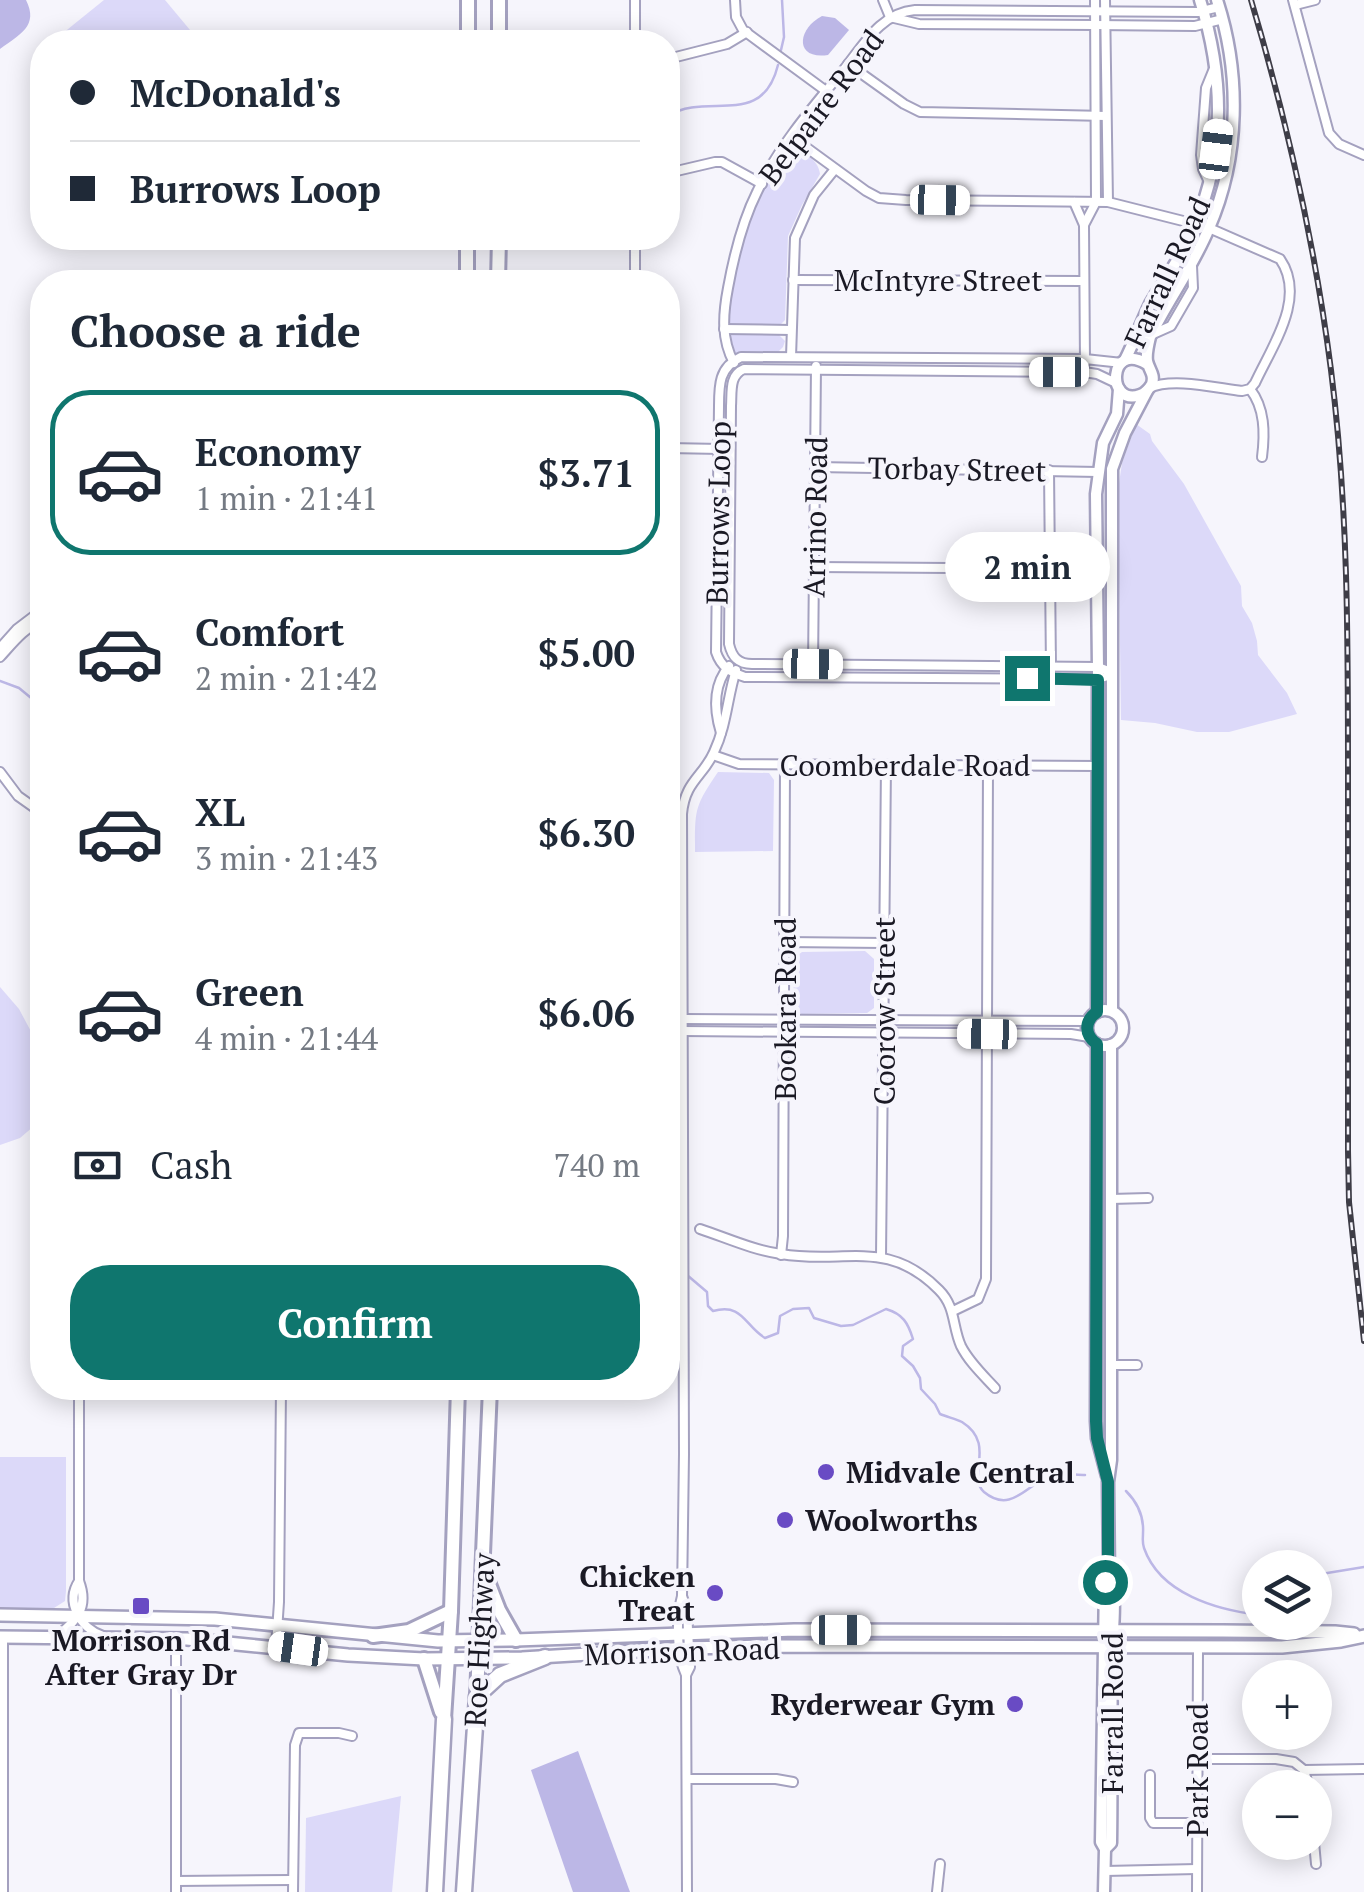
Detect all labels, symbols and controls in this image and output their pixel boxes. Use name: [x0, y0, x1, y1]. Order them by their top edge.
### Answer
street label: Belpaire Road: [749, 21, 893, 193]
text: McDonald's: [130, 68, 341, 118]
car: [1197, 117, 1235, 181]
text: Burrows Loop: [130, 164, 381, 214]
car: [910, 184, 970, 216]
street label: Farrall Road: [1115, 190, 1219, 354]
street label: McIntyre Street: [834, 260, 1042, 300]
text: Choose a ride: [70, 300, 361, 360]
car: [1029, 357, 1089, 387]
street label: Burrows Loop: [696, 421, 740, 605]
text: Economy: [195, 427, 361, 477]
icon: car: [75, 428, 165, 518]
street label: Arrino Road: [794, 436, 836, 598]
street label: Torbay Street: [867, 447, 1047, 491]
text: $3.71: [538, 448, 635, 498]
text: 1 min · 21:41: [195, 477, 378, 519]
callout: 2 min: [944, 533, 1110, 603]
text: 2 min: [984, 546, 1071, 588]
text: Comfort: [195, 607, 344, 657]
icon: car: [75, 608, 165, 698]
text: $5.00: [538, 628, 635, 678]
car: [783, 648, 843, 680]
route end: [1005, 656, 1050, 701]
text: 2 min · 21:42: [195, 657, 378, 699]
street label: Coomberdale Road: [780, 745, 1030, 785]
text: XL: [195, 787, 245, 837]
icon: car: [75, 788, 165, 878]
text: $6.30: [538, 808, 635, 858]
text: 3 min · 21:43: [195, 837, 378, 879]
street label: Bookara Road: [765, 917, 805, 1101]
street label: Coorow Street: [864, 917, 904, 1105]
text: Green: [195, 967, 304, 1017]
icon: car: [75, 968, 165, 1058]
text: $6.06: [538, 988, 635, 1038]
text: 4 min · 21:44: [195, 1017, 378, 1059]
car: [957, 1018, 1017, 1050]
icon: cash: [70, 1138, 125, 1193]
text: Cash: [150, 1140, 232, 1190]
text: 740 m: [553, 1144, 640, 1186]
button: Confirm: [70, 1265, 640, 1380]
place label: Midvale Central: [846, 1452, 1075, 1492]
marker: Midvale Central: [815, 1461, 837, 1483]
place label: Woolworths: [805, 1500, 978, 1540]
marker: Woolworths: [774, 1509, 796, 1531]
map controls: [1242, 1550, 1332, 1860]
button: layers: [1242, 1550, 1332, 1640]
street label: Roe Highway: [454, 1551, 504, 1728]
place label: Chicken Treat: [579, 1556, 695, 1630]
route start: [1083, 1560, 1128, 1605]
marker: Chicken Treat: [704, 1582, 726, 1604]
marker: Morrison Rd After Gray Dr: [130, 1595, 152, 1617]
car: [811, 1615, 871, 1645]
place label: Morrison Rd After Gray Dr: [45, 1620, 237, 1694]
street label: Morrison Road: [583, 1628, 781, 1674]
car: [266, 1630, 330, 1668]
street label: Farrall Road: [1092, 1632, 1132, 1794]
button: +: [1242, 1660, 1332, 1750]
place label: Ryderwear Gym: [771, 1684, 995, 1724]
marker: Ryderwear Gym: [1004, 1693, 1026, 1715]
street label: Park Road: [1177, 1703, 1217, 1837]
button: −: [1242, 1770, 1332, 1860]

